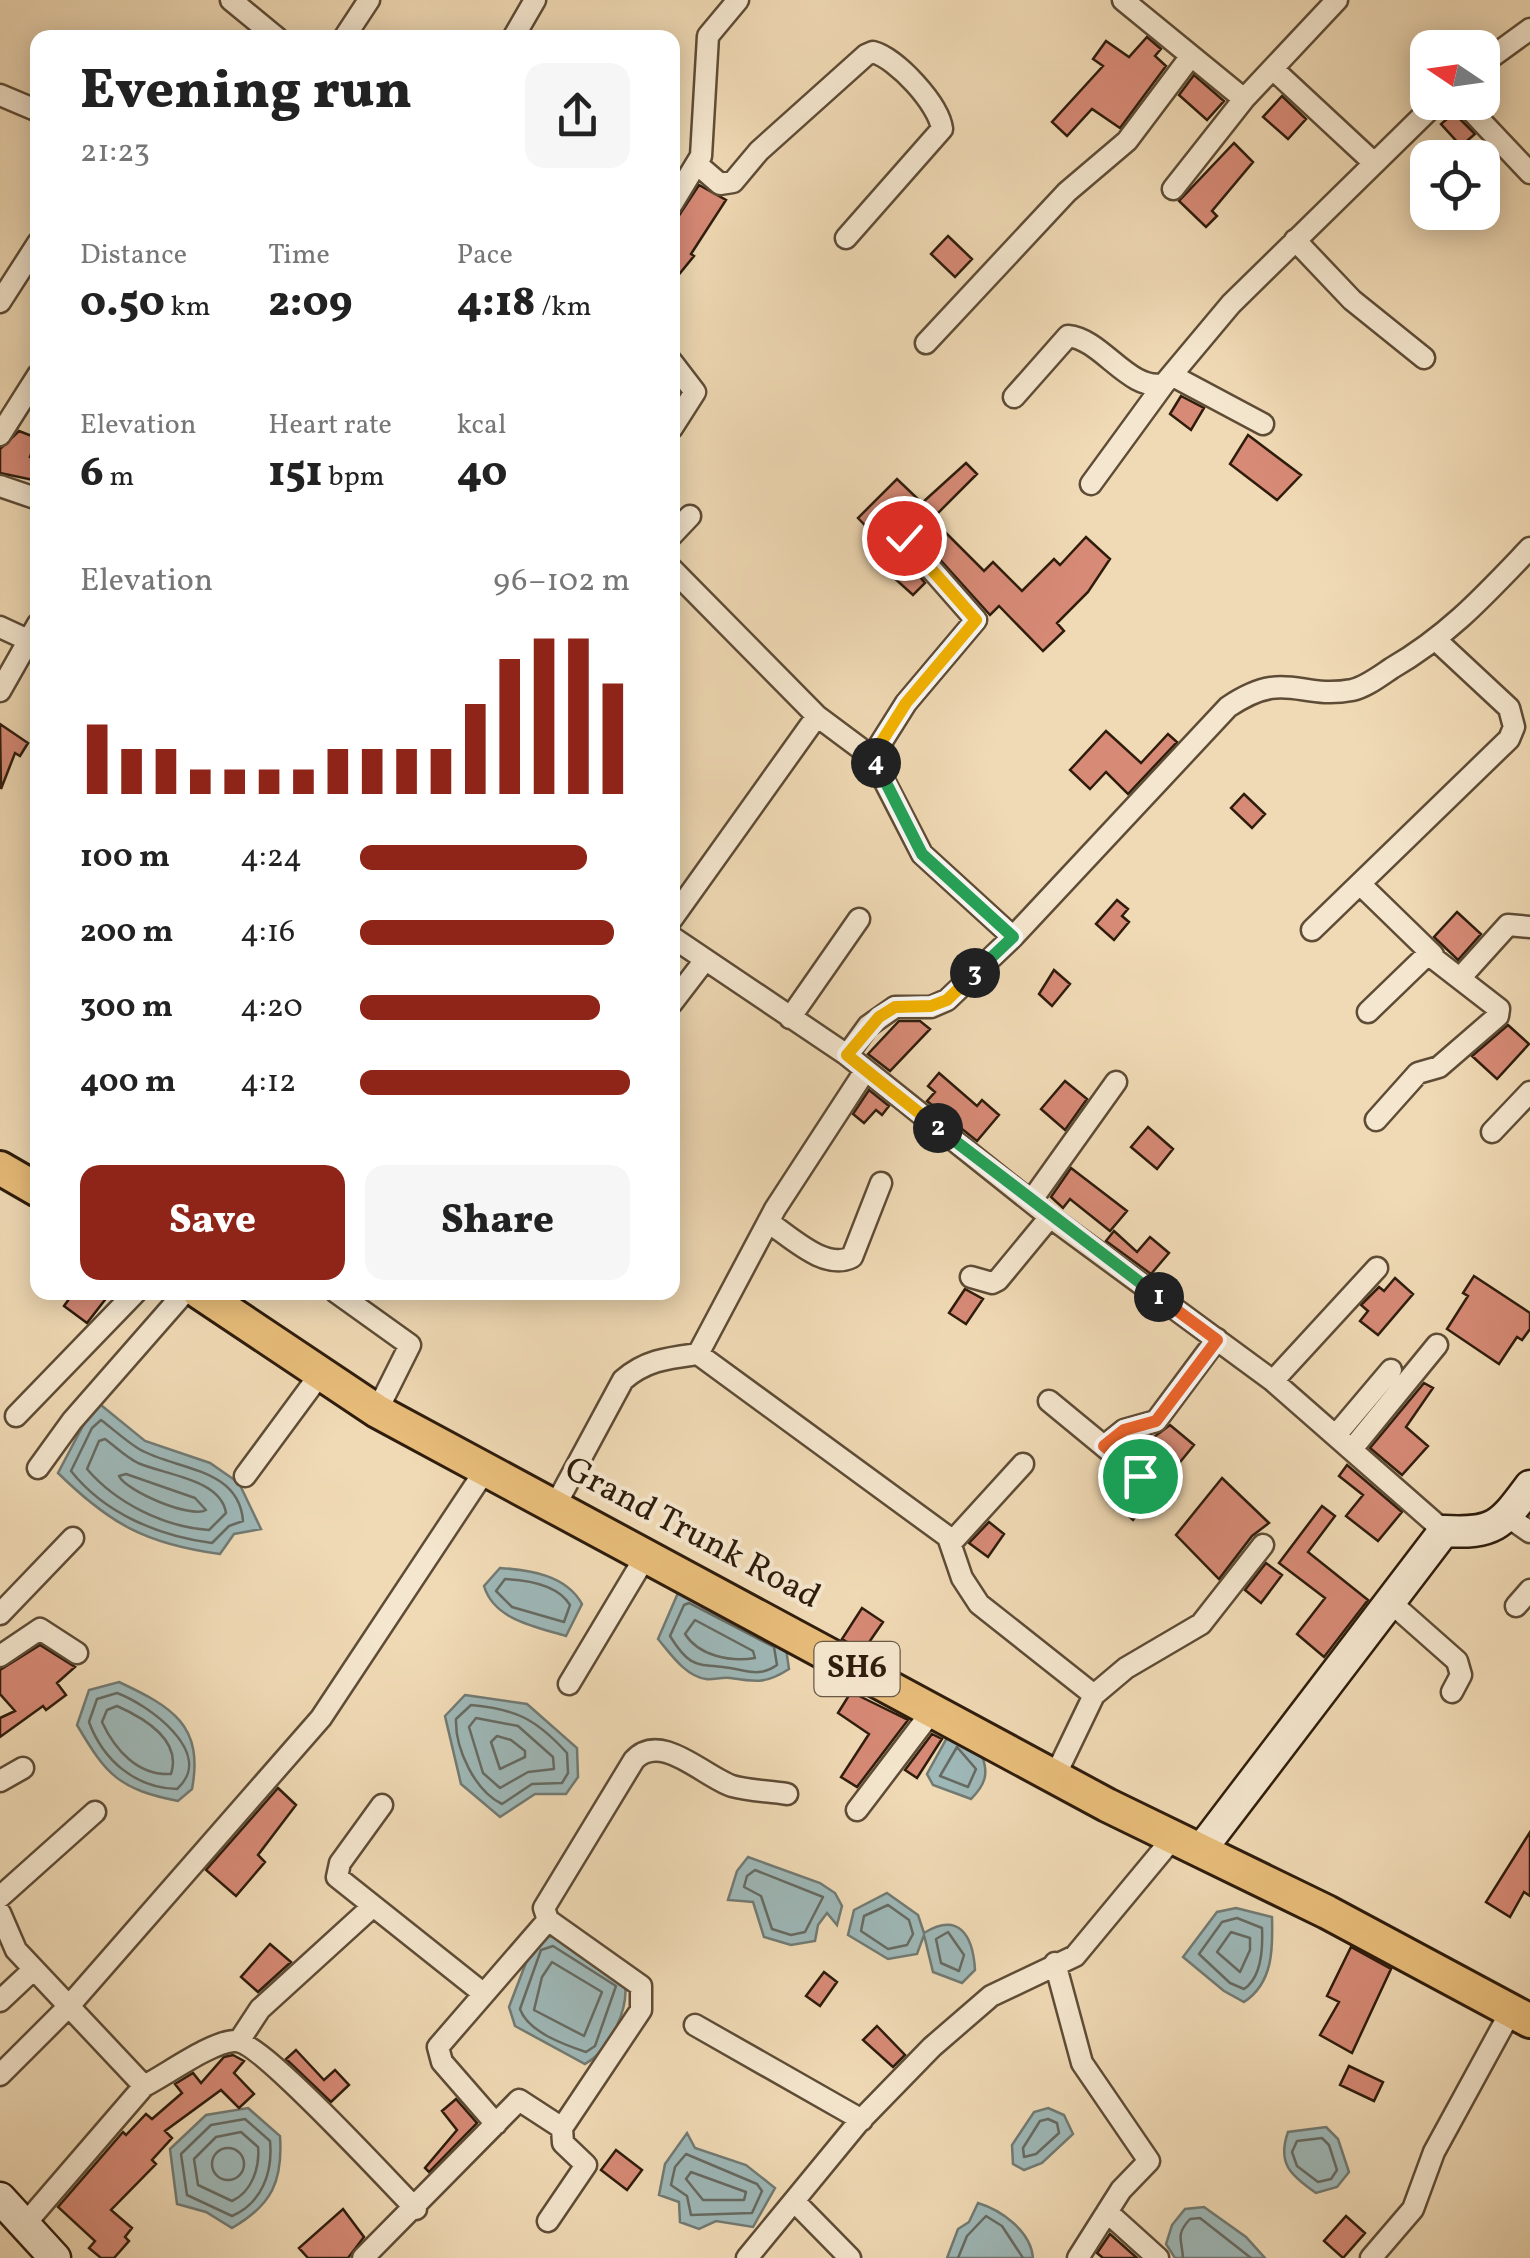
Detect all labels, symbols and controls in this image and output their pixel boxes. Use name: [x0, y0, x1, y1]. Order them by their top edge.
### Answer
north arrow: [1410, 30, 1500, 120]
map controls: [1410, 30, 1500, 230]
text: Evening run: [80, 55, 412, 131]
button: share: [525, 63, 630, 168]
text: 21:23: [80, 131, 150, 175]
button: locate: [1410, 140, 1500, 230]
text: Distance: [80, 236, 187, 275]
text: Time: [268, 236, 330, 275]
text: Pace: [457, 236, 513, 275]
text: 0.50: [80, 275, 165, 334]
text: 2:09: [268, 275, 353, 334]
text: 4:18: [457, 275, 536, 334]
text: km: [165, 288, 210, 327]
text: /km: [536, 288, 591, 327]
text: Elevation: [80, 406, 196, 445]
text: Heart rate: [268, 406, 392, 445]
text: kcal: [457, 406, 506, 445]
text: 6: [80, 445, 104, 504]
text: 151: [268, 445, 323, 504]
text: 40: [457, 445, 507, 504]
text: m: [104, 458, 134, 497]
text: bpm: [323, 458, 384, 497]
pin: [862, 496, 947, 581]
icon: check: [877, 511, 932, 566]
text: Elevation: [80, 560, 213, 604]
text: 96–102 m: [493, 560, 630, 604]
pin: 4: [851, 738, 901, 788]
text: 4: [868, 743, 884, 782]
text: 100 m: [80, 836, 170, 880]
text: 4:24: [240, 836, 302, 880]
text: 200 m: [80, 911, 174, 955]
text: 4:16: [240, 911, 295, 955]
pin: 3: [950, 948, 1000, 998]
text: 3: [968, 953, 982, 992]
text: 300 m: [80, 986, 173, 1030]
text: 4:20: [240, 986, 303, 1030]
text: 400 m: [80, 1061, 176, 1105]
text: 4:12: [240, 1061, 296, 1105]
pin: 2: [913, 1103, 963, 1153]
text: 2: [931, 1108, 945, 1147]
button: Save: [80, 1165, 345, 1280]
button: Share: [365, 1165, 630, 1280]
pin: 1: [1134, 1272, 1184, 1322]
text: 1: [1153, 1277, 1165, 1316]
pin: [1098, 1434, 1183, 1519]
street label: Grand Trunk Road: [555, 1446, 829, 1622]
icon: arrive: [1113, 1449, 1168, 1504]
road number: SH6: [814, 1642, 900, 1696]

